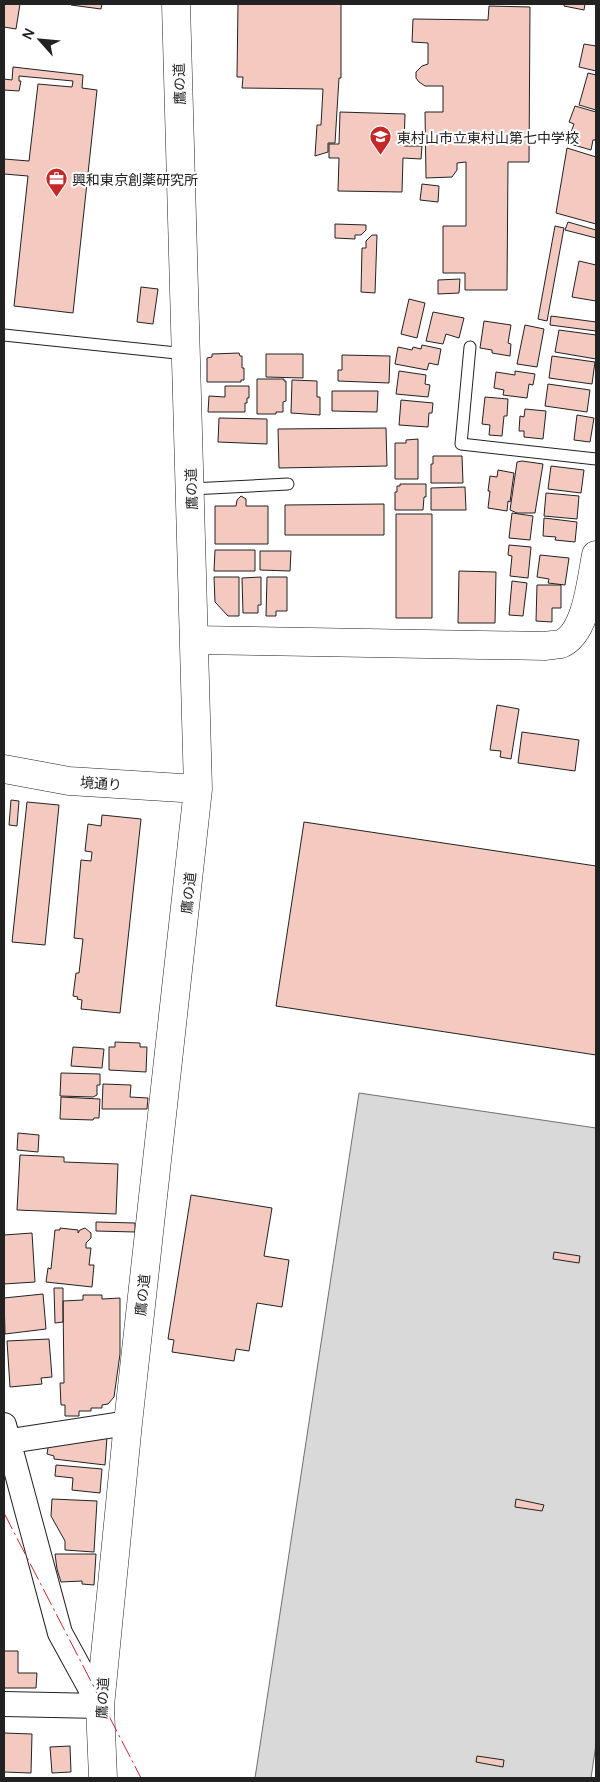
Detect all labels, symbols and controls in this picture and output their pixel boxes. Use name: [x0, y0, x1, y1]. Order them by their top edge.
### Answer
north arrow: [15, 15, 65, 65]
text: N: [17, 25, 39, 43]
street label: 鷹の道: [169, 63, 189, 105]
school or university icon: 東村山市立東村山第七中学校: [369, 125, 393, 156]
place label: 東村山市立東村山第七中学校: [397, 128, 579, 147]
office icon: 興和東京創薬研究所: [44, 167, 68, 198]
place label: 興和東京創薬研究所: [72, 170, 198, 189]
street label: 鷹の道: [181, 468, 201, 510]
street label: 境通り: [79, 772, 123, 794]
street label: 鷹の道: [176, 871, 200, 915]
street label: 鷹の道: [130, 1273, 154, 1317]
street label: 鷹の道: [91, 1677, 113, 1719]

